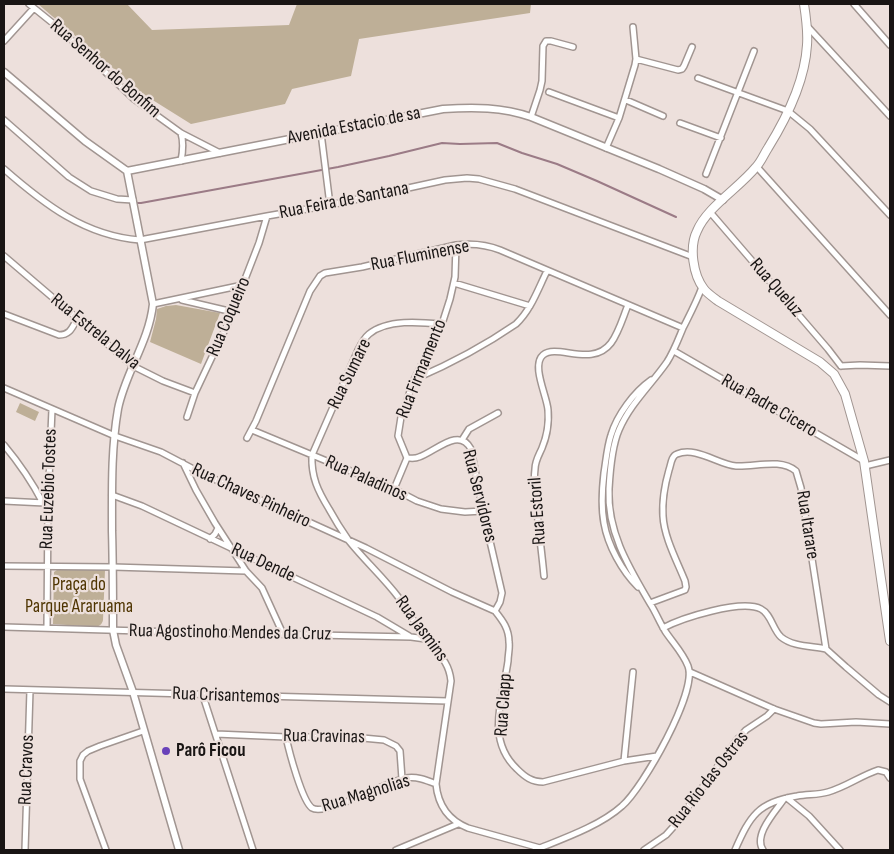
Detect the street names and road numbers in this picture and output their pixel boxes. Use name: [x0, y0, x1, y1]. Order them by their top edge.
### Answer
street label: Rua Senhor do Bonfim: [45, 15, 165, 123]
street label: Avenida Estacio de sa: [286, 102, 422, 150]
street label: Rua Feira de Santana: [277, 177, 411, 225]
street label: Rua Fluminense: [369, 235, 471, 277]
street label: Rua Queluz: [744, 254, 808, 322]
street label: Rua Coqueiro: [202, 274, 256, 360]
street label: Rua Estrela Dalva: [46, 289, 144, 375]
street label: Rua Firmamento: [392, 316, 452, 422]
street label: Rua Sumare: [323, 335, 377, 413]
street label: Rua Padre Cicero: [717, 369, 821, 443]
street label: Rua Euzebio Tostes: [36, 428, 62, 550]
street label: Rua Servidores: [456, 447, 502, 545]
street label: Rua Paladinos: [321, 451, 411, 507]
street label: Rua Chaves Pinheiro: [188, 459, 314, 533]
street label: Rua Estoril: [524, 476, 552, 546]
street label: Rua Itarare: [790, 489, 824, 561]
street label: Rua Dende: [227, 538, 299, 588]
street label: Rua Jasmins: [390, 592, 452, 666]
street label: Rua Agostinoho Mendes da Cruz: [129, 620, 331, 646]
street label: Rua Clapp: [490, 673, 518, 737]
street label: Rua Crisantemos: [172, 683, 280, 709]
street label: Rua Cravinas: [283, 725, 365, 749]
street label: Rua Rio das Ostras: [664, 727, 754, 833]
street label: Rua Cravos: [14, 734, 40, 806]
street label: Rua Magnolias: [319, 770, 413, 818]

